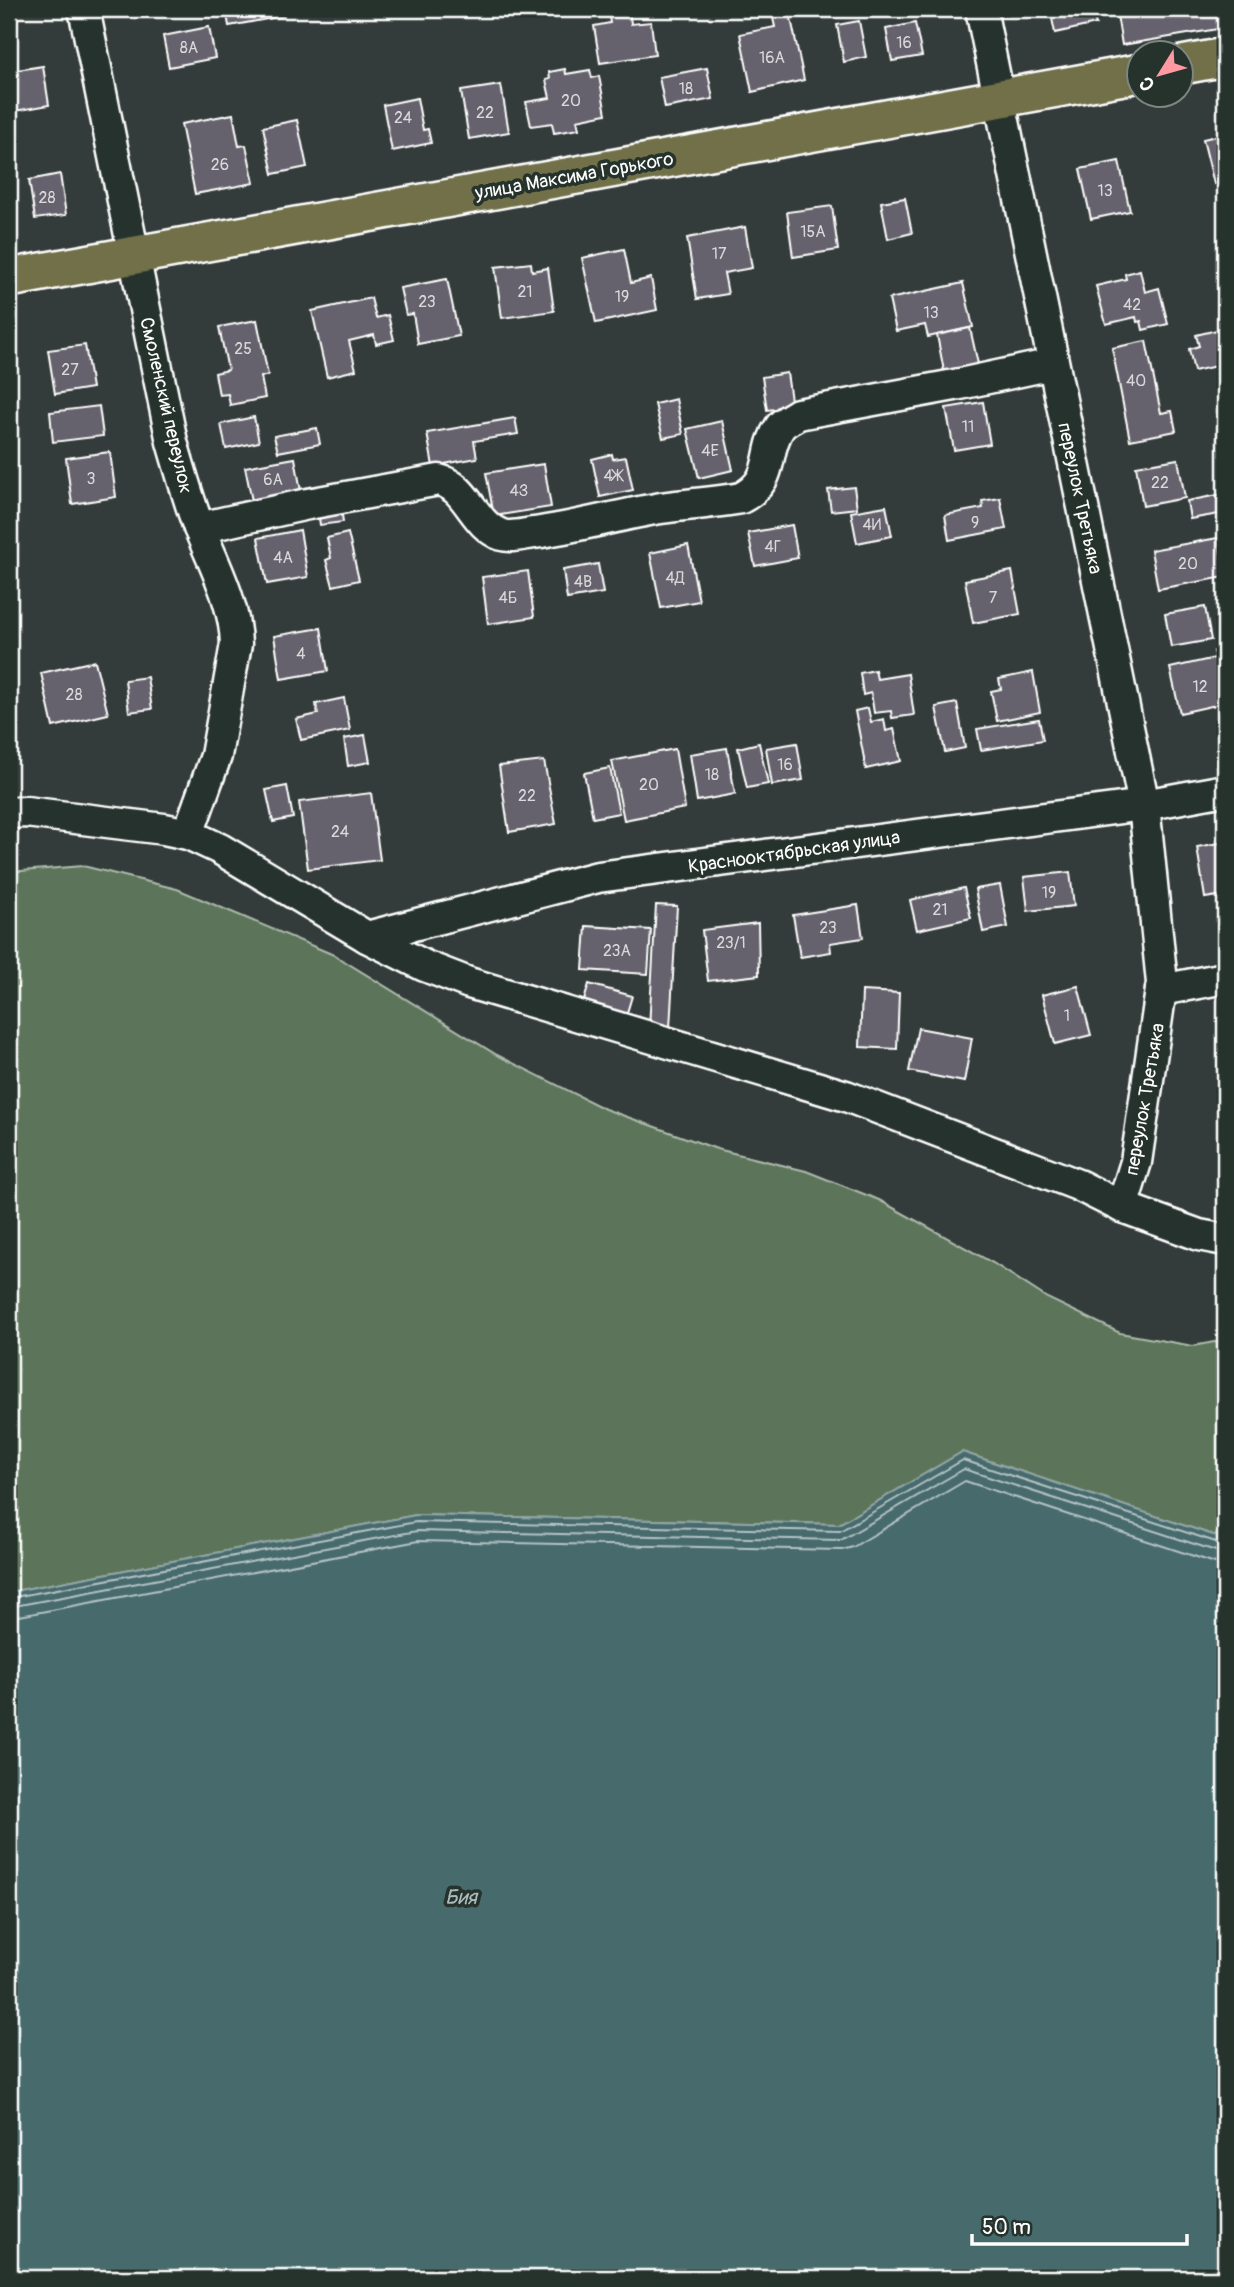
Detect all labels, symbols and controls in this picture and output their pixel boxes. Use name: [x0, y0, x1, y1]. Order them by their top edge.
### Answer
house number: 16: [896, 33, 912, 53]
house number: 8А: [180, 38, 198, 58]
north arrow: [1126, 38, 1196, 108]
house number: 16А: [759, 48, 785, 68]
text: С: [1134, 72, 1160, 96]
house number: 18: [679, 79, 693, 99]
house number: 20: [561, 91, 581, 111]
house number: 22: [476, 103, 494, 123]
house number: 24: [394, 108, 412, 128]
street label: улица Максима Горького: [472, 147, 675, 205]
house number: 26: [211, 155, 229, 175]
house number: 13: [1097, 181, 1113, 201]
house number: 28: [38, 188, 56, 208]
house number: 15А: [800, 222, 826, 242]
house number: 17: [712, 244, 727, 264]
house number: 21: [517, 282, 533, 302]
house number: 19: [615, 287, 629, 307]
house number: 23: [418, 292, 436, 312]
house number: 42: [1123, 295, 1141, 315]
house number: 13: [923, 303, 939, 323]
street label: Смоленский переулок: [134, 315, 198, 496]
house number: 25: [234, 339, 252, 359]
house number: 27: [61, 360, 79, 380]
house number: 40: [1126, 371, 1146, 391]
house number: 11: [962, 417, 974, 437]
street label: переулок Третьяка: [1052, 420, 1108, 576]
house number: 4Е: [701, 441, 719, 461]
house number: 4Ж: [604, 466, 625, 486]
house number: 3: [87, 469, 96, 489]
house number: 6А: [263, 470, 283, 490]
house number: 22: [1151, 473, 1169, 493]
house number: 4З: [510, 481, 528, 501]
house number: 9: [971, 513, 979, 533]
house number: 4И: [863, 515, 882, 535]
house number: 4Г: [765, 537, 781, 557]
house number: 4А: [273, 548, 293, 568]
house number: 20: [1178, 554, 1198, 574]
house number: 4Д: [666, 568, 685, 588]
house number: 4В: [574, 572, 592, 592]
house number: 4Б: [499, 588, 517, 608]
house number: 7: [989, 588, 998, 608]
house number: 4: [296, 644, 306, 664]
house number: 12: [1192, 677, 1208, 697]
house number: 28: [65, 685, 83, 705]
house number: 16: [777, 755, 793, 775]
house number: 18: [705, 765, 719, 785]
house number: 20: [639, 775, 659, 795]
house number: 22: [518, 786, 536, 806]
house number: 24: [331, 822, 349, 842]
street label: Краснооктябрьская улица: [687, 825, 902, 879]
house number: 19: [1042, 883, 1056, 903]
house number: 21: [932, 900, 948, 920]
house number: 23: [819, 918, 837, 938]
house number: 23/1: [716, 933, 746, 953]
house number: 23А: [603, 941, 631, 961]
house number: 1: [1064, 1006, 1070, 1026]
street label: переулок Третьяка: [1120, 1021, 1170, 1177]
water label: Бия: [445, 1884, 479, 1911]
scale bar: [972, 2203, 1187, 2247]
text: 50 m: [982, 2214, 1031, 2241]

